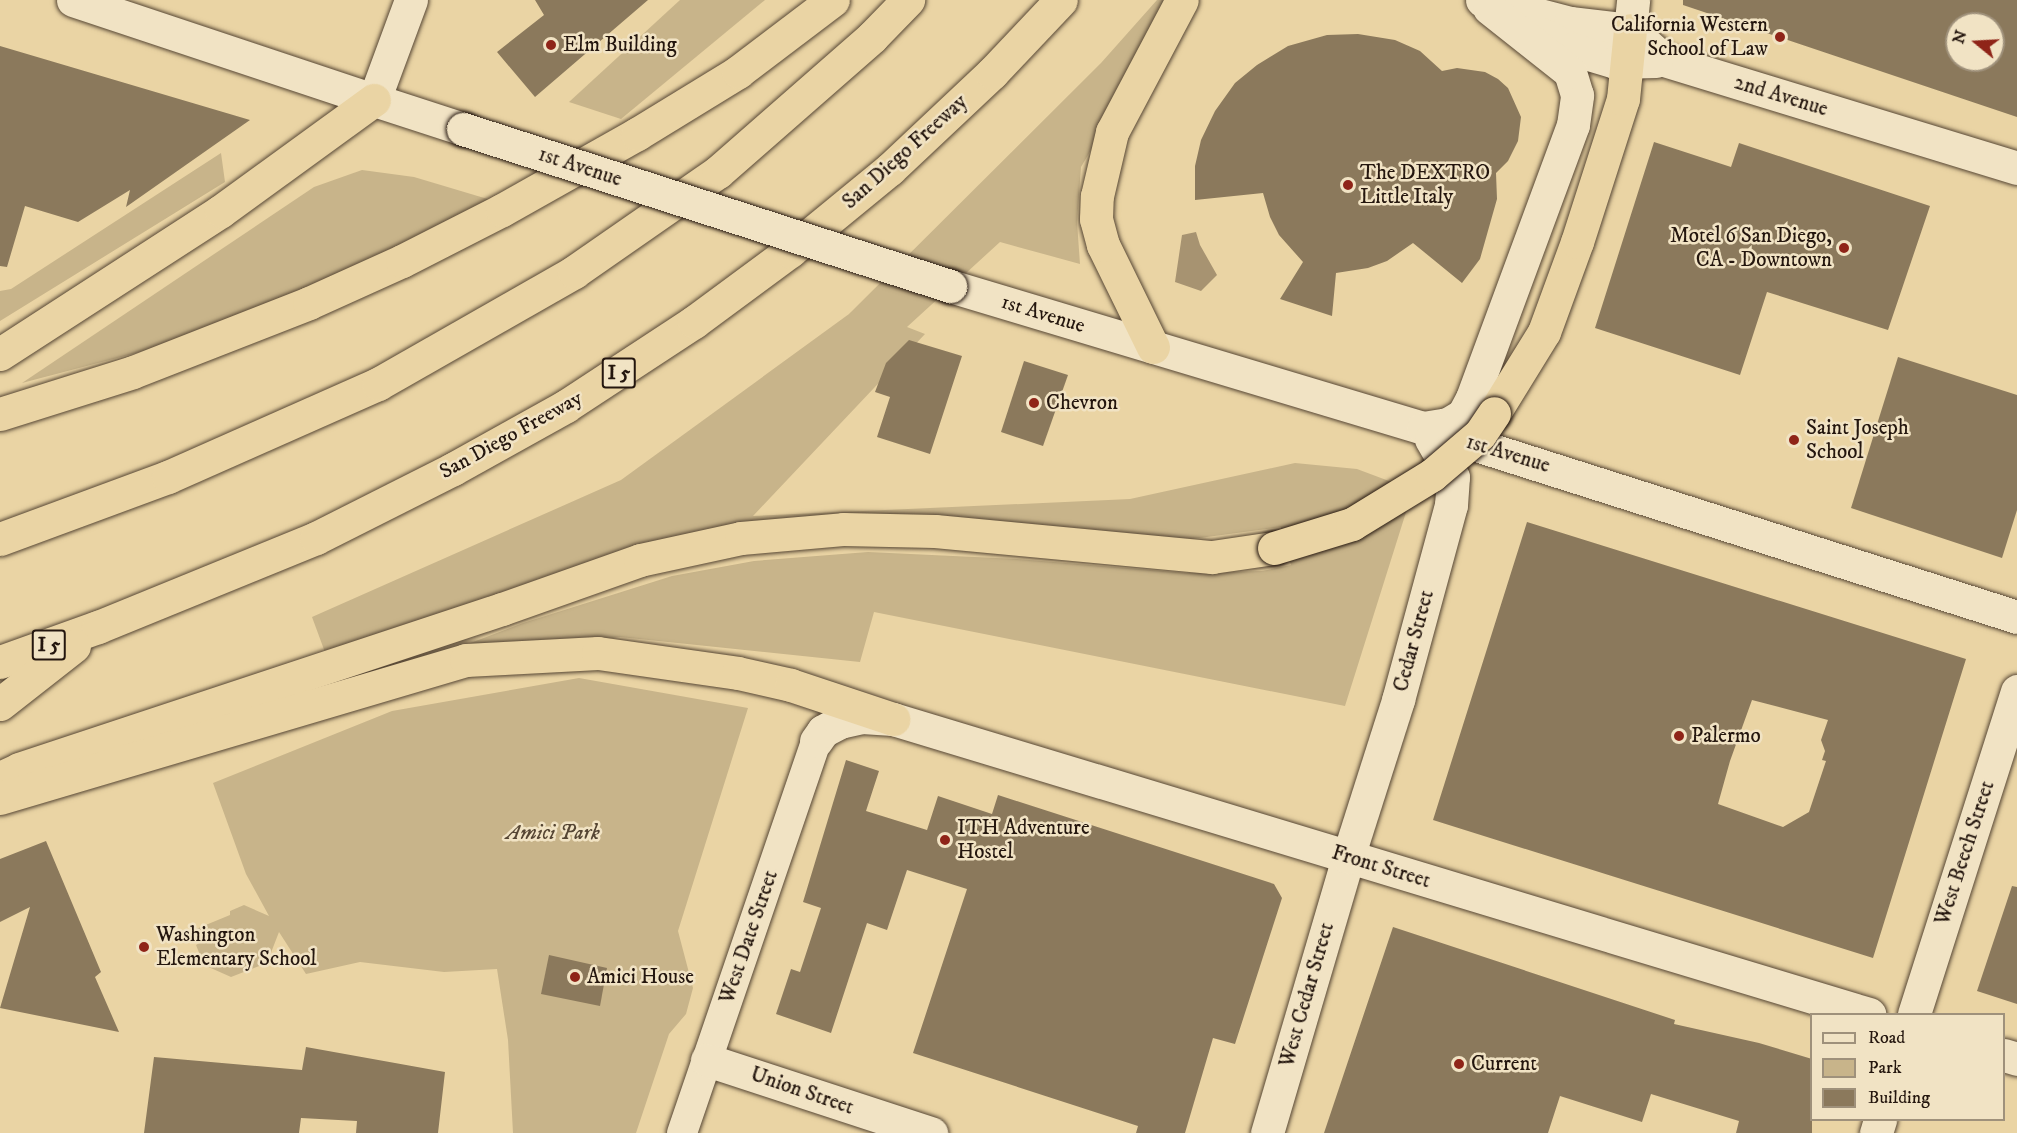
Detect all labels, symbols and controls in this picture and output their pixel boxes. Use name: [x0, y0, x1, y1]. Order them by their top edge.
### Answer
place label: California Western School of Law: [1611, 12, 1768, 62]
north arrow: [1945, 12, 2005, 72]
text: N: [1948, 28, 1971, 46]
marker: California Western School of Law: [1773, 30, 1787, 44]
place label: Elm Building: [563, 32, 677, 58]
marker: Elm Building: [544, 38, 558, 52]
street label: 2nd Avenue: [1731, 70, 1831, 122]
street label: San Diego Freeway: [837, 89, 973, 215]
street label: 1st Avenue: [535, 142, 625, 192]
place label: The DEXTRO Little Italy: [1360, 160, 1490, 210]
marker: The DEXTRO Little Italy: [1341, 178, 1355, 192]
place label: Motel 6 San Diego, CA - Downtown: [1670, 223, 1832, 273]
marker: Motel 6 San Diego, CA - Downtown: [1837, 241, 1851, 255]
street label: 1st Avenue: [998, 289, 1088, 339]
road number: I 5: [601, 356, 637, 390]
street label: San Diego Freeway: [435, 385, 587, 485]
place label: Chevron: [1046, 390, 1118, 416]
marker: Chevron: [1027, 396, 1041, 410]
place label: Saint Joseph School: [1806, 415, 1909, 465]
street label: 1st Avenue: [1463, 429, 1553, 479]
marker: Saint Joseph School: [1787, 433, 1801, 447]
street label: Cedar Street: [1388, 587, 1440, 695]
road number: I 5: [31, 628, 67, 662]
place label: Palermo: [1691, 723, 1761, 749]
marker: Palermo: [1672, 729, 1686, 743]
street label: West Beech Street: [1930, 778, 2000, 928]
place label: ITH Adventure Hostel: [957, 815, 1090, 865]
park label: Amici Park: [506, 820, 600, 846]
marker: ITH Adventure Hostel: [938, 833, 952, 847]
street label: Front Street: [1329, 840, 1433, 894]
street label: West Date Street: [714, 867, 784, 1007]
street label: West Cedar Street: [1274, 920, 1340, 1070]
place label: Washington Elementary School: [156, 922, 317, 972]
marker: Washington Elementary School: [137, 940, 151, 954]
place label: Amici House: [587, 964, 694, 990]
marker: Amici House: [568, 970, 582, 984]
legend: [1810, 1013, 2005, 1121]
text: Road: [1868, 1027, 1905, 1049]
place label: Current: [1471, 1051, 1537, 1077]
marker: Current: [1452, 1057, 1466, 1071]
text: Park: [1868, 1057, 1902, 1079]
street label: Union Street: [747, 1062, 857, 1120]
text: Building: [1868, 1087, 1930, 1109]

